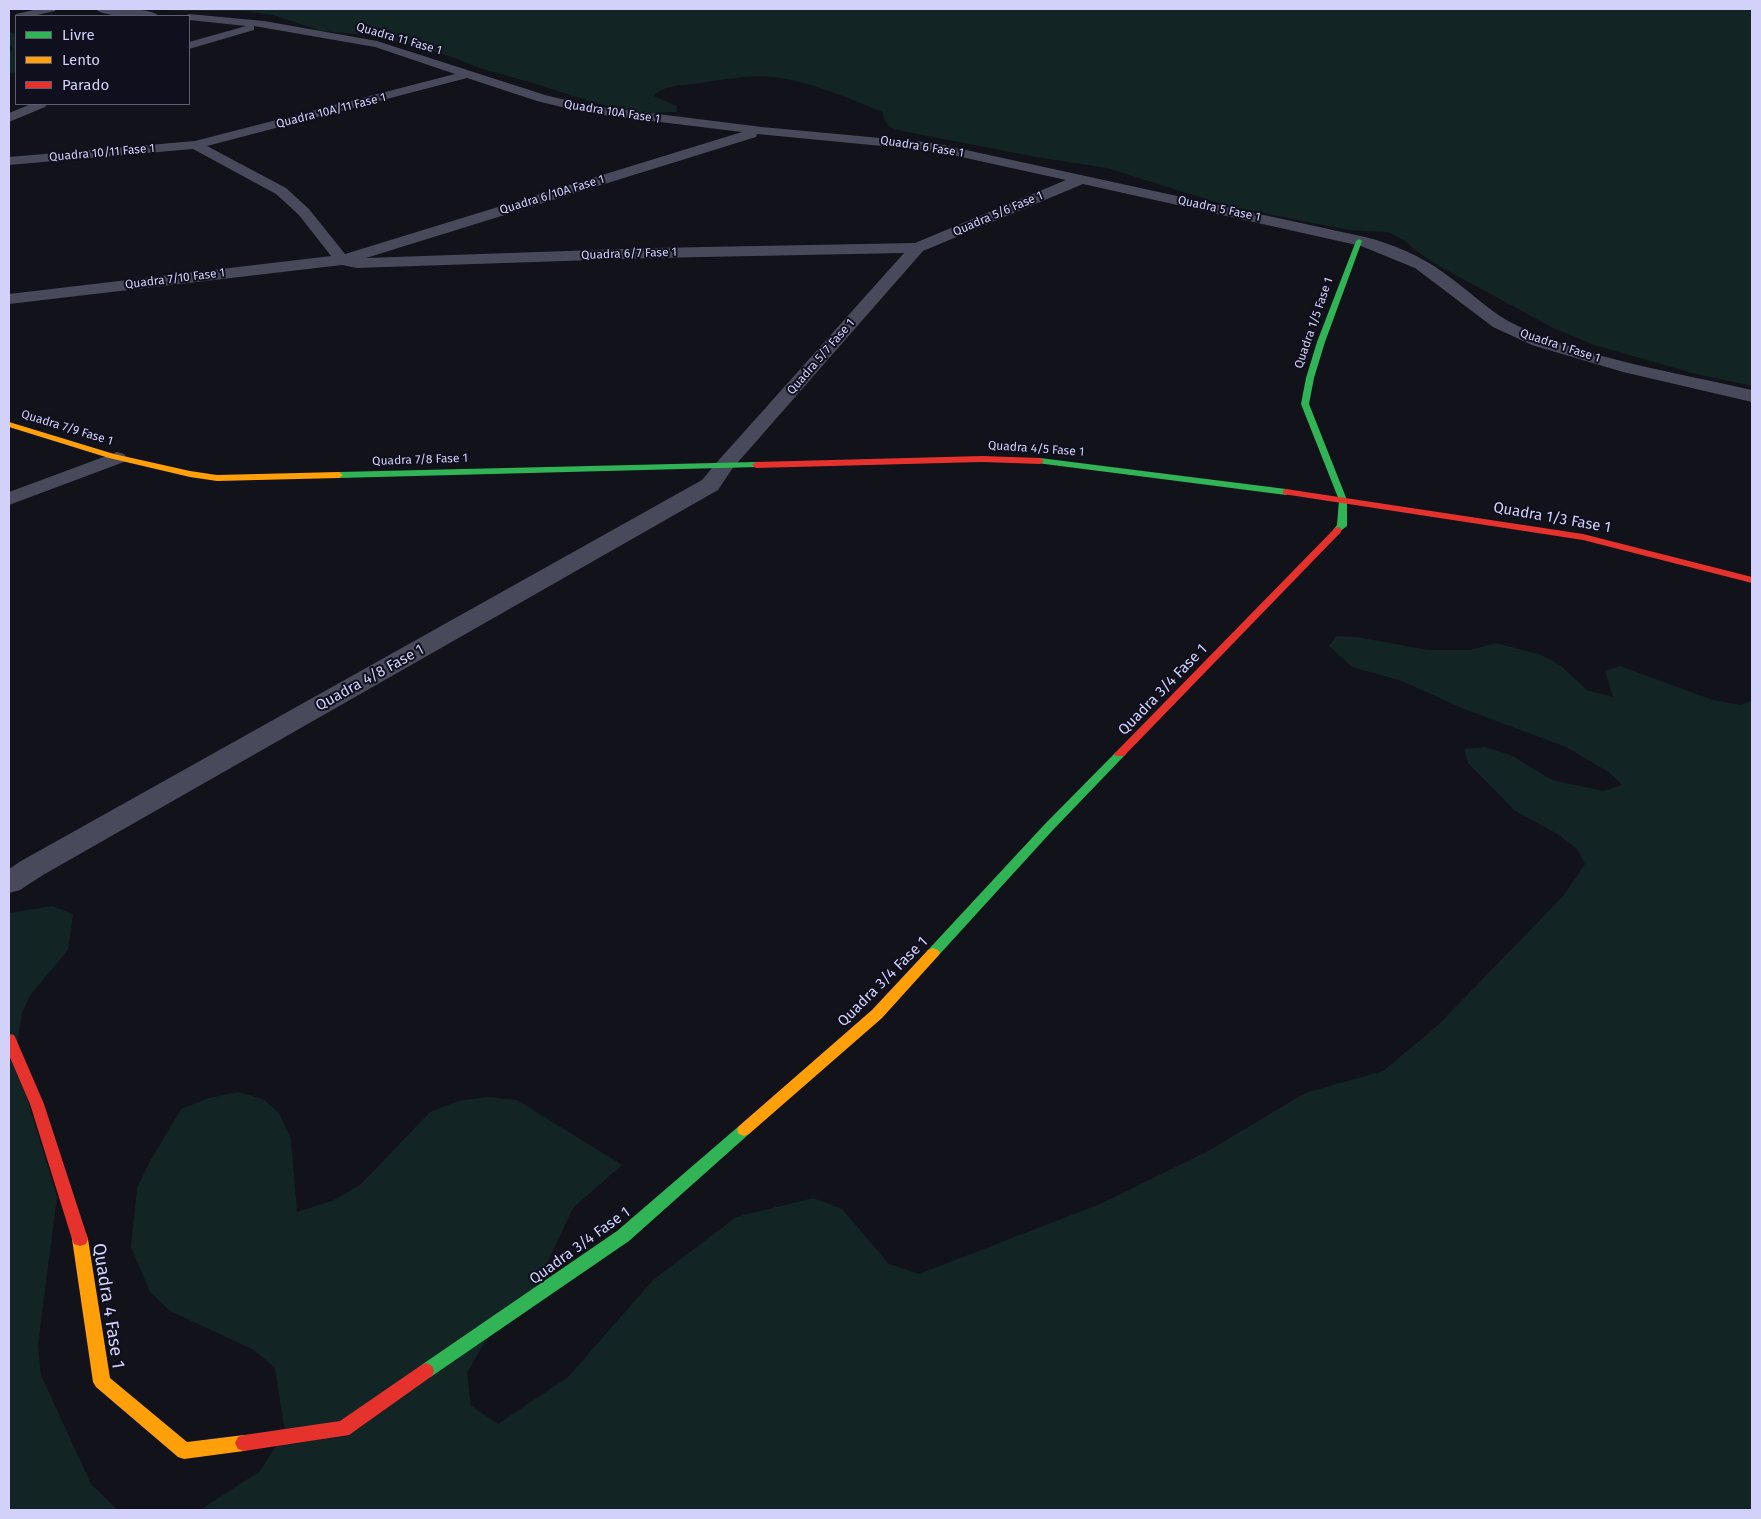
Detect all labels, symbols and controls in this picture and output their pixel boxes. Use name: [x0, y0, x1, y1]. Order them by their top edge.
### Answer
legend: [15, 15, 190, 105]
street label: Quadra 11 Fase 1: [355, 20, 443, 58]
text: Livre: [62, 26, 95, 44]
text: Lento: [62, 51, 100, 69]
text: Parado: [62, 76, 109, 94]
street label: Quadra 10A/11 Fase 1: [275, 90, 387, 132]
street label: Quadra 10A Fase 1: [563, 97, 661, 127]
street label: Quadra 6 Fase 1: [879, 133, 965, 161]
street label: Quadra 10/11 Fase 1: [49, 141, 155, 165]
street label: Quadra 6/10A Fase 1: [498, 172, 606, 218]
street label: Quadra 5/6 Fase 1: [951, 189, 1045, 239]
street label: Quadra 5 Fase 1: [1176, 193, 1262, 225]
street label: Quadra 6/7 Fase 1: [581, 245, 677, 263]
street label: Quadra 7/10 Fase 1: [124, 266, 226, 292]
street label: Quadra 1/5 Fase 1: [1292, 276, 1336, 370]
street label: Quadra 5/7 Fase 1: [784, 316, 858, 398]
street label: Quadra 1 Fase 1: [1518, 326, 1602, 366]
street label: Quadra 7/9 Fase 1: [19, 407, 115, 449]
street label: Quadra 4/5 Fase 1: [987, 438, 1085, 460]
street label: Quadra 7/8 Fase 1: [372, 451, 468, 469]
street label: Quadra 1/3 Fase 1: [1492, 499, 1612, 537]
street label: Quadra 4/8 Fase 1: [313, 641, 427, 715]
street label: Quadra 3/4 Fase 1: [1115, 641, 1211, 739]
street label: Quadra 3/4 Fase 1: [834, 933, 932, 1031]
street label: Quadra 3/4 Fase 1: [526, 1203, 634, 1289]
street label: Quadra 4 Fase 1: [87, 1242, 129, 1370]

